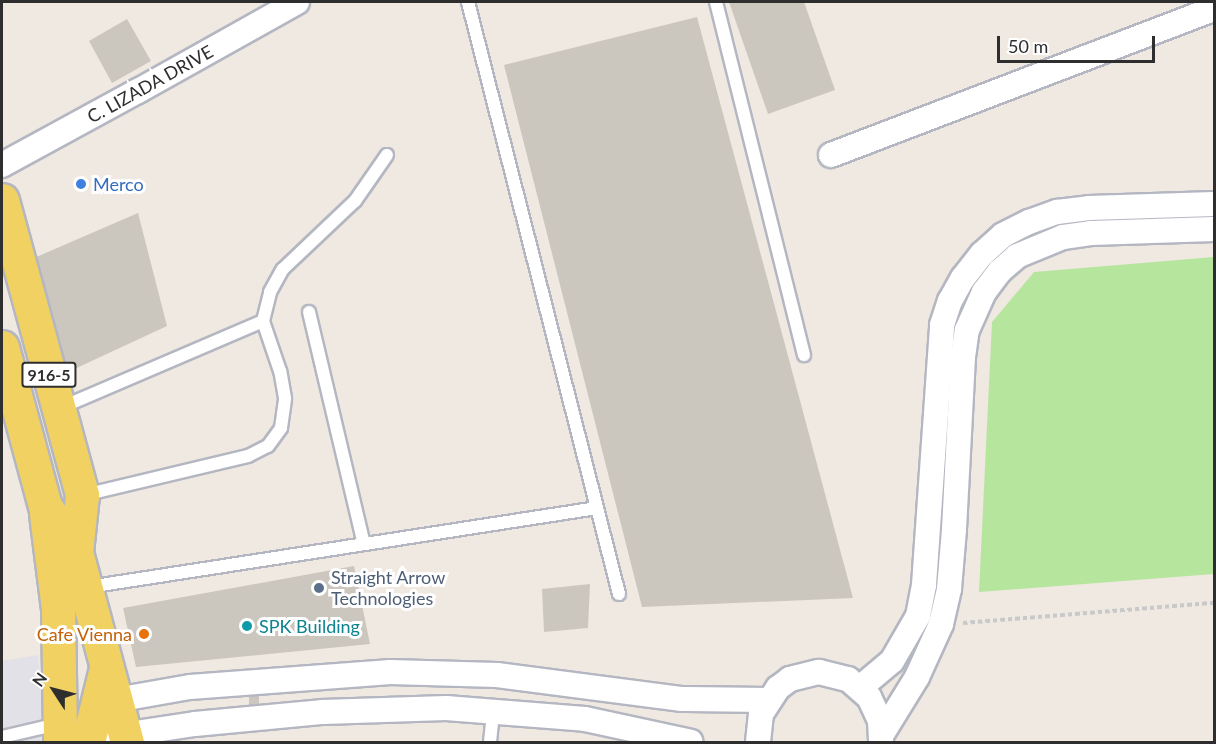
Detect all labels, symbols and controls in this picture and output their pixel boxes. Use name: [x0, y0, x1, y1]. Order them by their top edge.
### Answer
scale bar: [1000, 24, 1158, 62]
text: 50 m: [1008, 35, 1048, 57]
street label: C. LIZADA DRIVE: [83, 40, 217, 128]
place label: Merco: [93, 173, 144, 195]
marker: Merco: [74, 177, 88, 191]
road number: 916-5: [20, 362, 78, 388]
place label: Straight Arrow Technologies: [331, 567, 446, 610]
marker: Straight Arrow Technologies: [312, 581, 326, 595]
place label: SPK Building: [259, 615, 360, 637]
marker: SPK Building: [240, 619, 254, 633]
place label: Cafe Vienna: [36, 623, 132, 645]
marker: Cafe Vienna: [137, 627, 151, 641]
north arrow: [24, 660, 84, 720]
text: N: [28, 669, 50, 690]

